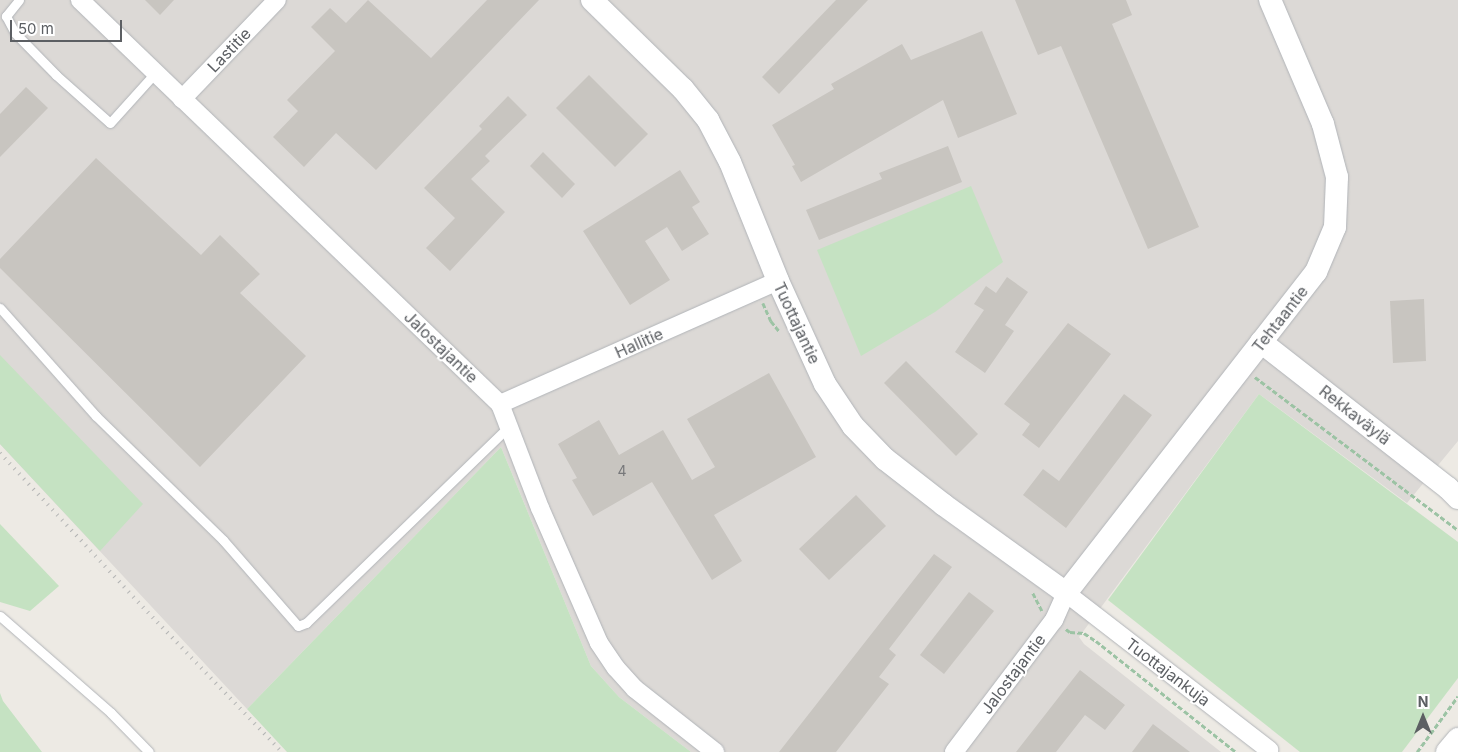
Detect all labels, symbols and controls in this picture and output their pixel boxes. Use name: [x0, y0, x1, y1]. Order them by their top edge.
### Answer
scale bar: [12, 10, 125, 42]
text: 50 m: [18, 19, 54, 38]
street label: Lastitie: [203, 24, 255, 76]
street label: Tuottajantie: [770, 279, 824, 367]
street label: Tehtaantie: [1248, 282, 1312, 356]
street label: Jalostajantie: [400, 307, 482, 387]
street label: Hallitie: [612, 324, 666, 362]
street label: Rekkaväylä: [1315, 381, 1395, 449]
house number: 4: [617, 463, 627, 479]
street label: Jalostajantie: [977, 630, 1049, 718]
street label: Tuottajankuja: [1122, 634, 1214, 710]
north arrow: [1398, 692, 1448, 742]
text: N: [1418, 693, 1428, 710]

